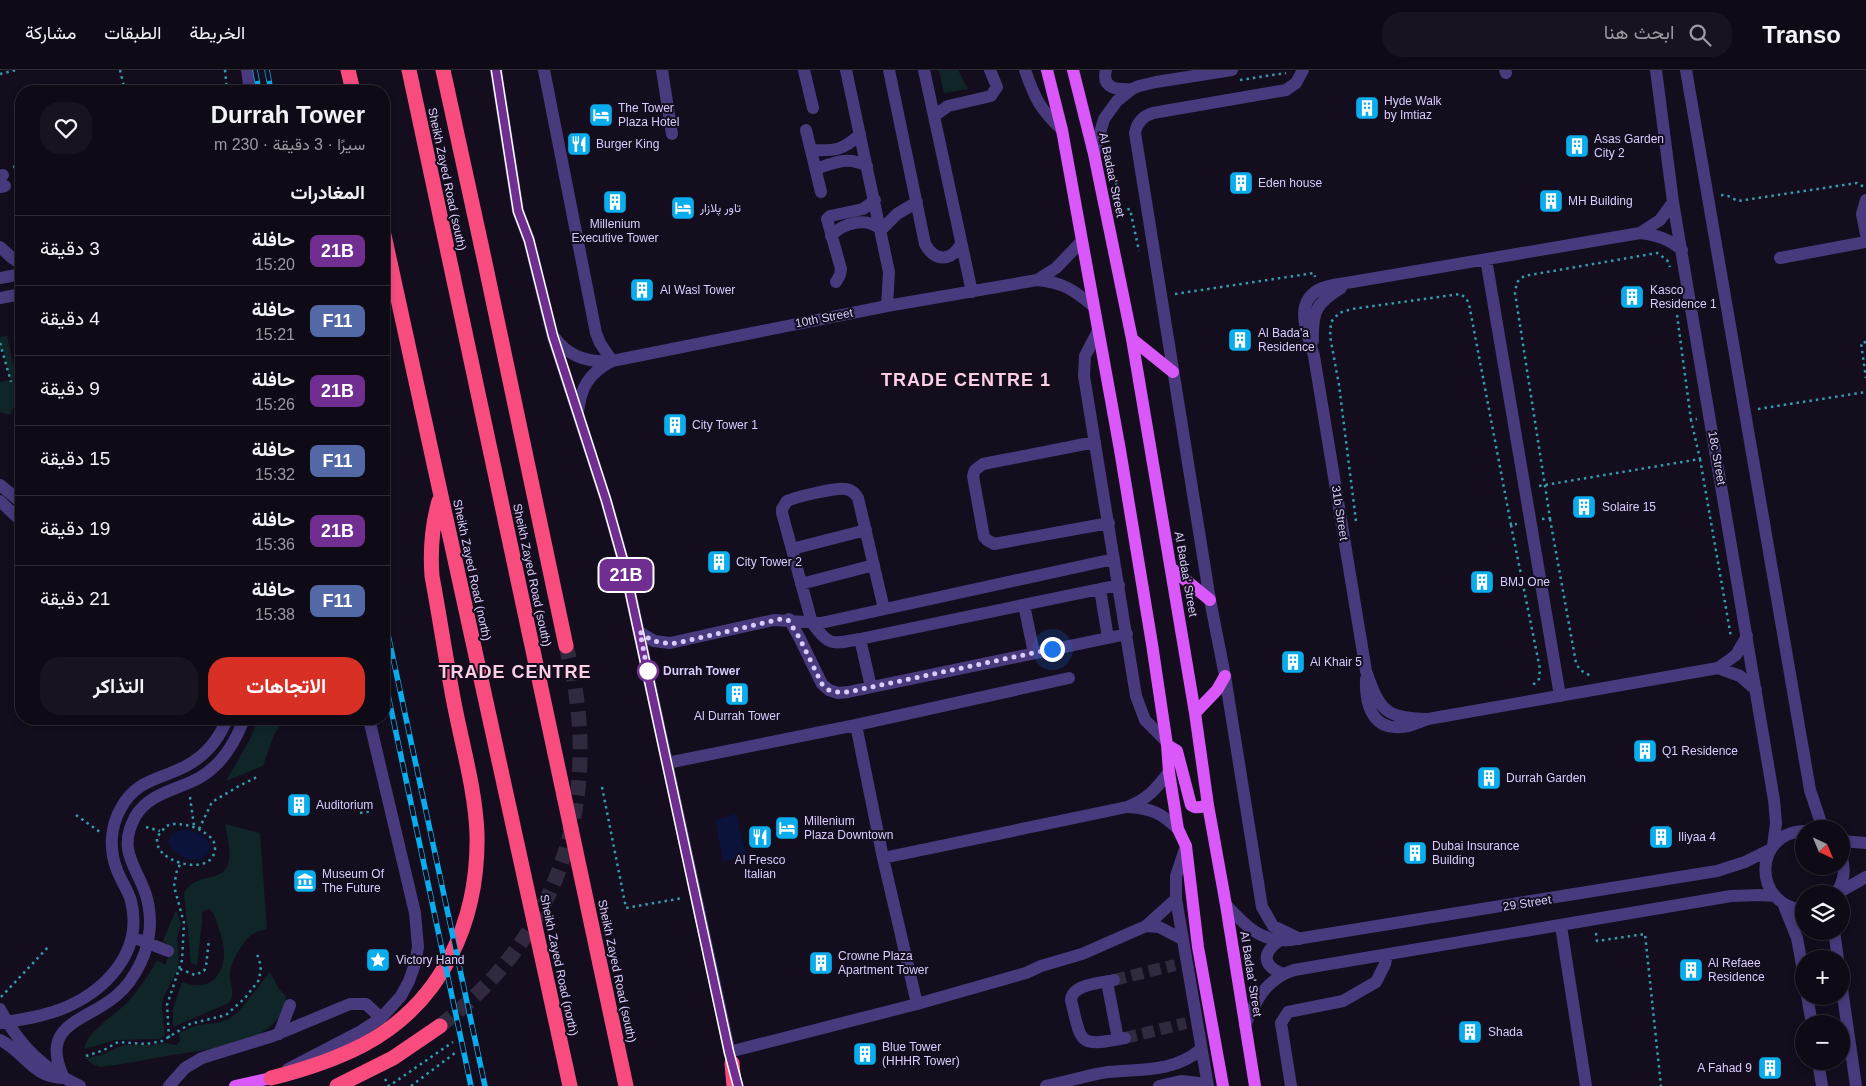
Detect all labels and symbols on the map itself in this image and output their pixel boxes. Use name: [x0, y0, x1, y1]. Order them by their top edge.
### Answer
place label: Hyde Walk by Imtiaz: [1384, 94, 1443, 122]
building icon: Hyde Walk by Imtiaz: [1354, 95, 1380, 121]
place label: The Tower Plaza Hotel: [618, 101, 679, 129]
hotel icon: The Tower Plaza Hotel: [588, 102, 614, 128]
street label: Sheikh Zayed Road (south): [425, 106, 469, 252]
restaurant icon: Burger King: [566, 131, 592, 157]
street label: Al Badaa' Street: [1096, 131, 1128, 219]
place label: Asas Garden City 2: [1594, 132, 1664, 160]
building icon: Asas Garden City 2: [1564, 133, 1590, 159]
place label: Burger King: [596, 137, 659, 151]
building icon: Eden house: [1228, 170, 1254, 196]
place label: Eden house: [1258, 176, 1322, 190]
building icon: MH Building: [1538, 188, 1564, 214]
building icon: Millenium Executive Tower: [602, 189, 628, 215]
place label: MH Building: [1568, 194, 1633, 208]
hotel icon: تاور پلازار: [670, 195, 696, 221]
place label: تاور پلازار: [699, 201, 741, 216]
place label: Millenium Executive Tower: [571, 217, 659, 245]
building icon: Al Wasl Tower: [629, 277, 655, 303]
place label: Al Wasl Tower: [660, 283, 735, 297]
place label: Kasco Residence 1: [1650, 283, 1717, 311]
building icon: Kasco Residence 1: [1619, 284, 1645, 310]
street label: 10th Street: [794, 305, 855, 330]
place label: Al Bada'a Residence: [1258, 326, 1315, 354]
building icon: Al Bada'a Residence: [1227, 327, 1253, 353]
district label: TRADE CENTRE 1: [881, 370, 1051, 390]
building icon: City Tower 1: [662, 412, 688, 438]
place label: City Tower 1: [692, 418, 758, 432]
street label: 18c Street: [1705, 430, 1729, 487]
street label: 31b Street: [1329, 485, 1351, 542]
building icon: Solaire 15: [1571, 494, 1597, 520]
street label: Sheikh Zayed Road (north): [450, 498, 494, 642]
place label: Solaire 15: [1602, 500, 1656, 514]
street label: Sheikh Zayed Road (south): [510, 502, 554, 648]
street label: Al Badaa' Street: [1172, 530, 1201, 618]
building icon: City Tower 2: [706, 549, 732, 575]
place label: City Tower 2: [736, 555, 802, 569]
line badge: 21B: [597, 559, 655, 591]
building icon: BMJ One: [1469, 569, 1495, 595]
place label: BMJ One: [1500, 575, 1550, 589]
your location: [1040, 637, 1065, 662]
building icon: Al Khair 5: [1280, 649, 1306, 675]
place label: Al Khair 5: [1310, 655, 1362, 669]
marker: Durrah Tower: [637, 660, 659, 682]
district label: TRADE CENTRE: [438, 662, 592, 682]
place label: Durrah Tower: [663, 664, 740, 678]
building icon: Al Durrah Tower: [724, 681, 750, 707]
place label: Al Durrah Tower: [694, 709, 780, 723]
building icon: Q1 Residence: [1632, 738, 1658, 764]
place label: Q1 Residence: [1662, 744, 1738, 758]
building icon: Durrah Garden: [1476, 765, 1502, 791]
place label: Durrah Garden: [1506, 771, 1586, 785]
building icon: Auditorium: [286, 792, 312, 818]
place label: Auditorium: [316, 798, 373, 812]
place label: Millenium Plaza Downtown: [804, 814, 893, 842]
hotel icon: Millenium Plaza Downtown: [774, 815, 800, 841]
north arrow: [1795, 820, 1850, 875]
restaurant icon: Al Fresco Italian: [747, 824, 773, 850]
building icon: Iliyaa 4: [1648, 824, 1674, 850]
place label: Iliyaa 4: [1678, 830, 1716, 844]
place label: Dubai Insurance Building: [1432, 839, 1520, 867]
building icon: Dubai Insurance Building: [1402, 840, 1428, 866]
place label: Al Fresco Italian: [735, 853, 786, 881]
place label: Museum Of The Future: [322, 867, 385, 895]
museum icon: Museum Of The Future: [292, 868, 318, 894]
street label: 29 Street: [1502, 892, 1553, 914]
street label: Sheikh Zayed Road (north): [537, 893, 581, 1037]
street label: Sheikh Zayed Road (south): [595, 898, 639, 1044]
street label: Al Badaa' Street: [1237, 930, 1265, 1018]
place icon: Victory Hand: [365, 947, 391, 973]
place label: Crowne Plaza Apartment Tower: [838, 949, 929, 977]
building icon: Crowne Plaza Apartment Tower: [808, 950, 834, 976]
place label: Victory Hand: [396, 953, 464, 967]
place label: Al Refaee Residence: [1708, 956, 1765, 984]
building icon: Al Refaee Residence: [1678, 957, 1704, 983]
building icon: Shada: [1457, 1019, 1483, 1045]
place label: Shada: [1488, 1025, 1523, 1039]
place label: Blue Tower (HHHR Tower): [882, 1040, 960, 1068]
building icon: Blue Tower (HHHR Tower): [852, 1041, 878, 1067]
building icon: A Fahad 9: [1757, 1055, 1783, 1081]
place label: A Fahad 9: [1697, 1061, 1752, 1075]

